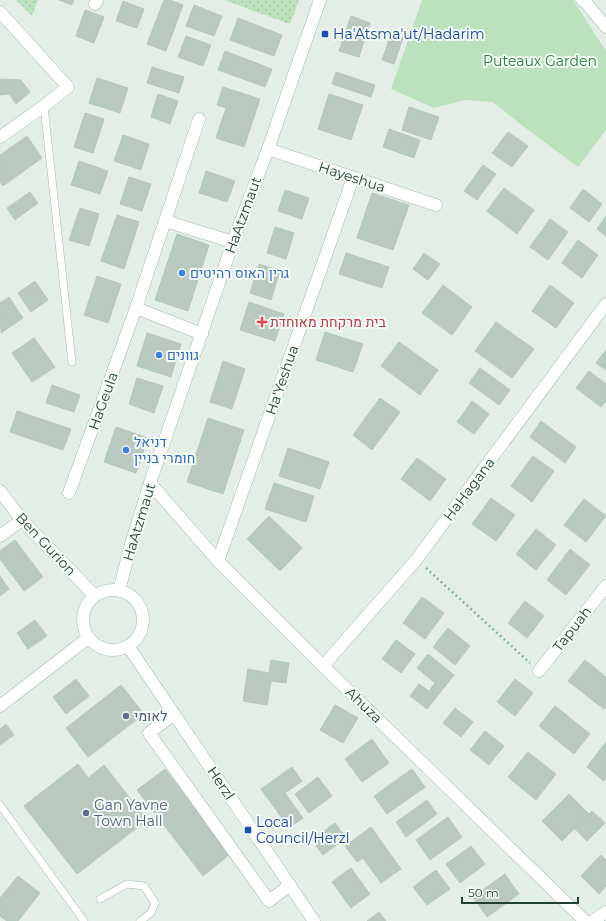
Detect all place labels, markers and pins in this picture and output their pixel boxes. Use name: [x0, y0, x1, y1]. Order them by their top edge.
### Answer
place label: Ha'Atsma'ut/Hadarim: [333, 25, 485, 43]
marker: Ha'Atsma'ut/Hadarim: [320, 29, 330, 39]
place label: גרין האוס רהיטים: [190, 264, 289, 282]
marker: גרין האוס רהיטים: [177, 268, 187, 278]
place label: בית מרקחת מאוחדת: [270, 313, 387, 331]
marker: בית מרקחת מאוחדת: [257, 317, 267, 327]
place label: גוונים: [167, 346, 199, 364]
marker: גוונים: [154, 350, 164, 360]
place label: דניאל חומרי בניין: [134, 433, 195, 467]
marker: דניאל חומרי בניין: [121, 445, 131, 455]
place label: לאומי: [134, 707, 167, 725]
marker: לאומי: [121, 711, 131, 721]
place label: Gan Yavne Town Hall: [94, 796, 168, 830]
marker: Gan Yavne Town Hall: [81, 808, 91, 818]
place label: Local Council/Herzl: [256, 813, 350, 847]
marker: Local Council/Herzl: [243, 825, 253, 835]

